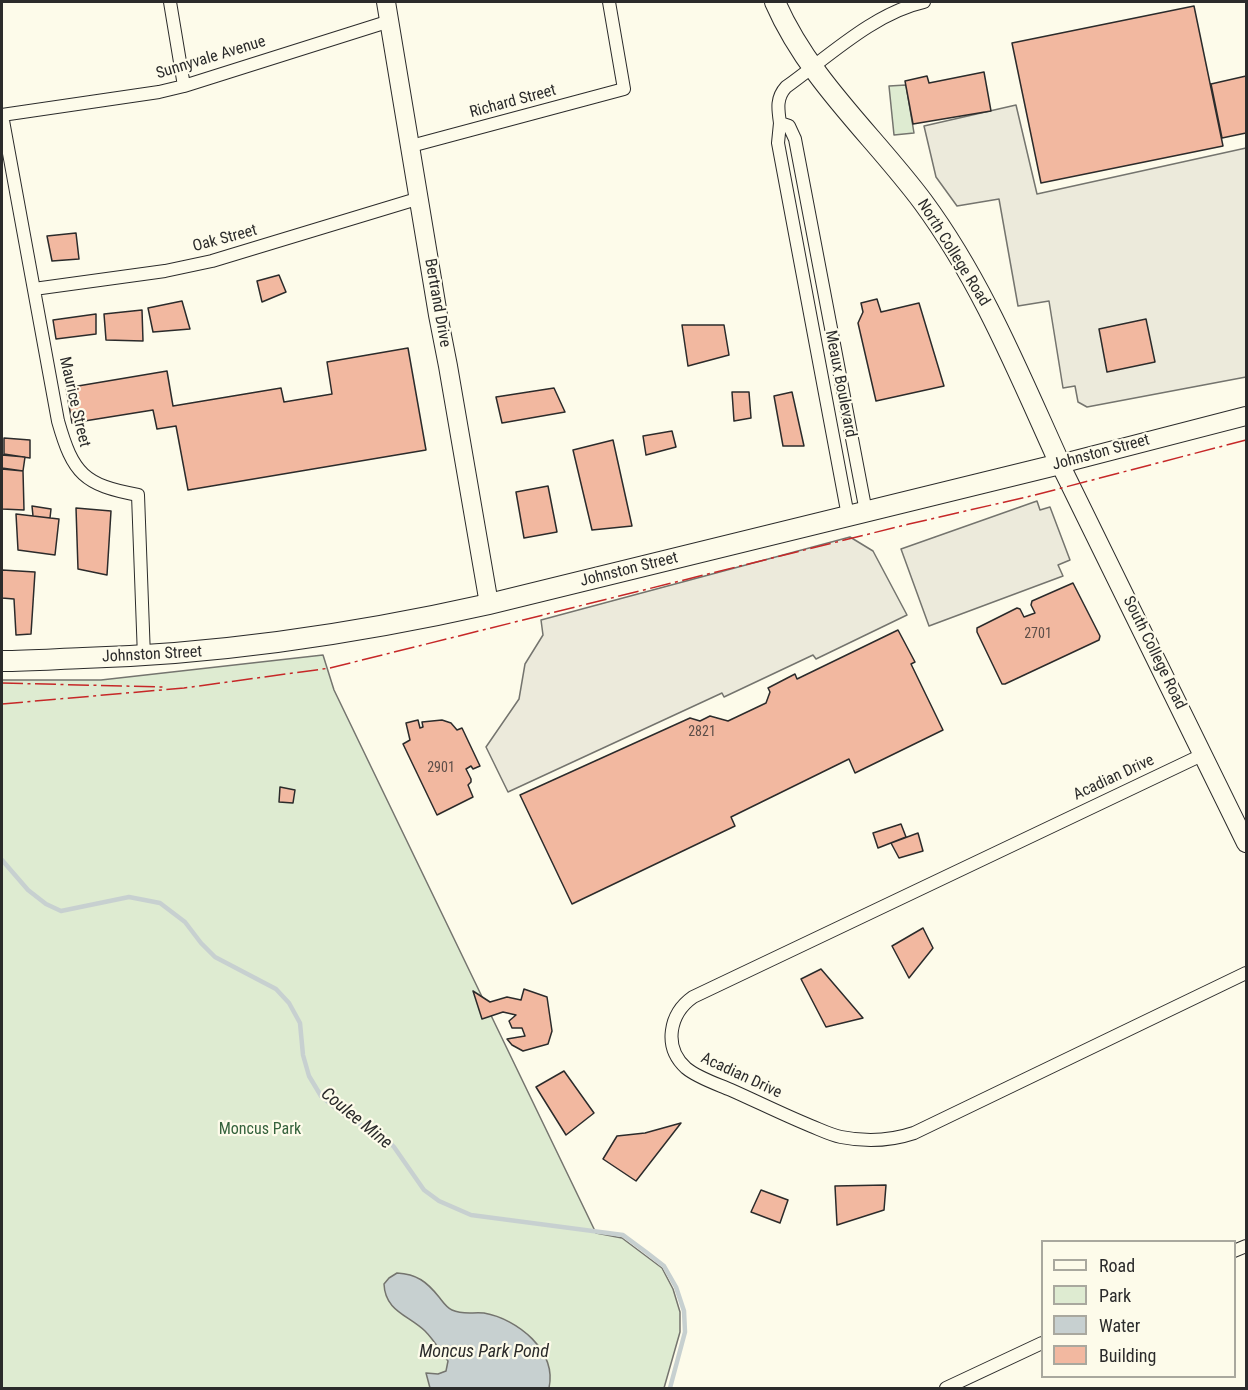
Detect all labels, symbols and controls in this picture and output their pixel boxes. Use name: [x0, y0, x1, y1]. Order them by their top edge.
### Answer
street label: Sunnyvale Avenue: [154, 32, 268, 84]
street label: Richard Street: [468, 81, 558, 123]
street label: North College Road: [912, 196, 994, 310]
street label: Oak Street: [191, 221, 259, 257]
street label: Bertrand Drive: [420, 257, 454, 349]
street label: Meaux Boulevard: [820, 329, 860, 439]
street label: Maurice Street: [54, 355, 94, 449]
street label: Johnston Street: [1050, 431, 1152, 475]
street label: Johnston Street: [578, 549, 680, 591]
street label: South College Road: [1118, 593, 1190, 713]
house number: 2701: [1024, 626, 1052, 642]
street label: Johnston Street: [102, 643, 202, 667]
house number: 2821: [688, 724, 716, 740]
street label: Acadian Drive: [1071, 751, 1157, 805]
house number: 2901: [427, 760, 455, 776]
street label: Acadian Drive: [698, 1049, 784, 1103]
water label: Coulee Mine: [316, 1084, 396, 1154]
park label: Moncus Park: [219, 1120, 301, 1140]
legend: [1041, 1240, 1236, 1378]
text: Road: [1099, 1255, 1135, 1276]
text: Park: [1099, 1285, 1131, 1306]
text: Water: [1099, 1315, 1140, 1336]
water label: Moncus Park Pond: [419, 1341, 549, 1363]
text: Building: [1099, 1345, 1156, 1366]

